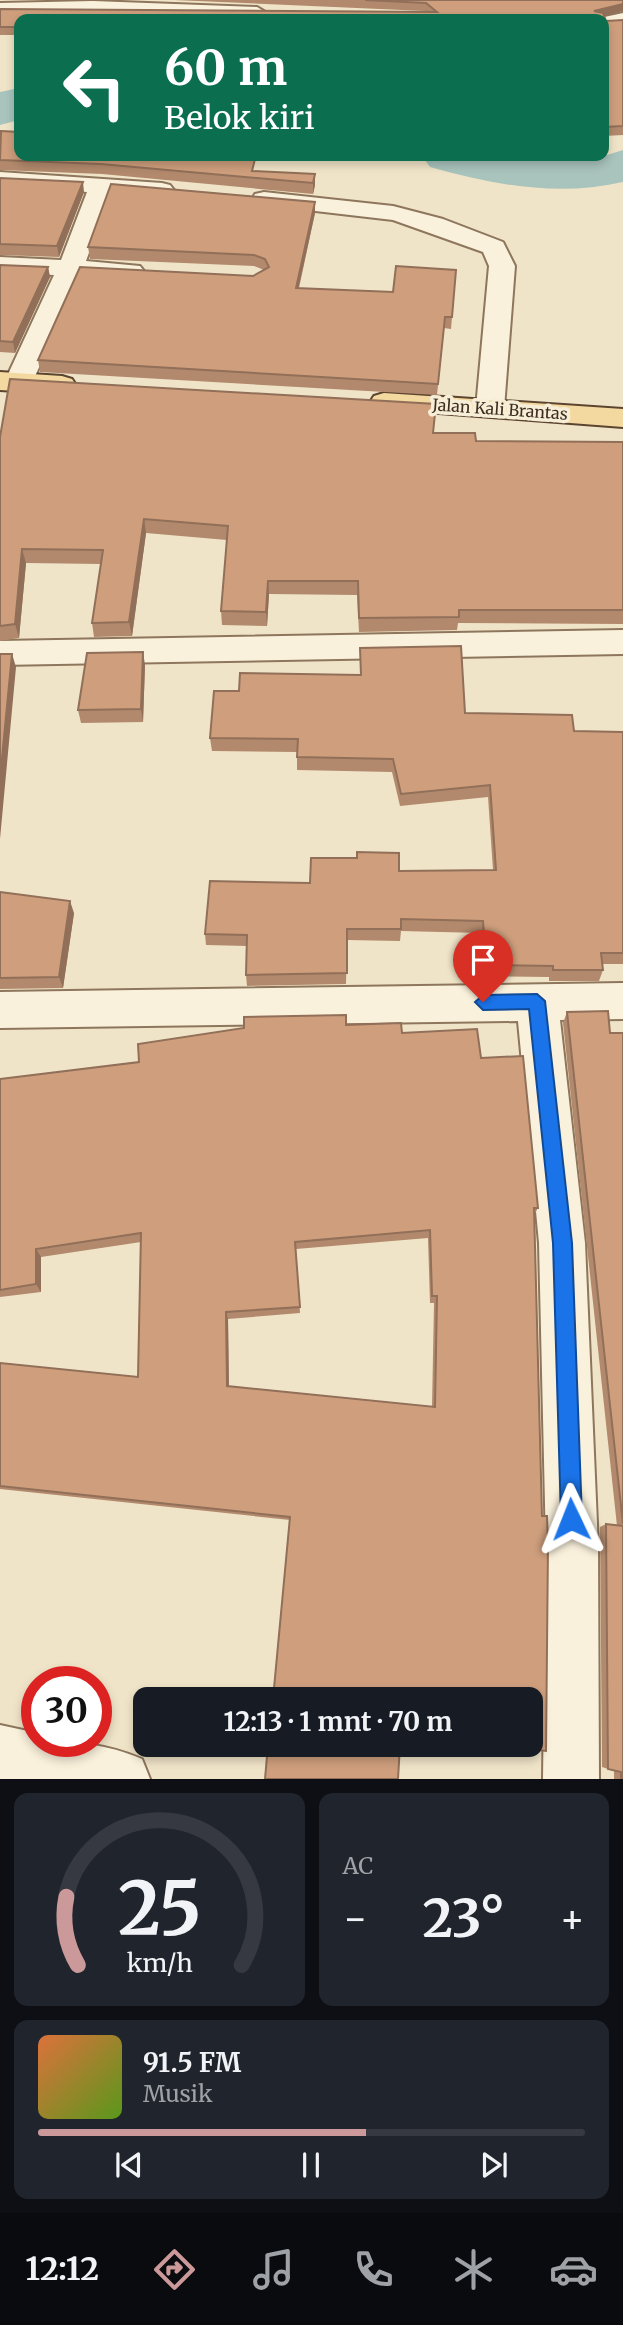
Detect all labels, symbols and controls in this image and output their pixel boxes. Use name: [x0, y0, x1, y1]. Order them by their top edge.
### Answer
text: 60 m: [164, 37, 287, 98]
icon: left: [49, 42, 140, 133]
text: Belok kiri: [164, 98, 315, 138]
street label: Jalan Kali Brantas: [431, 394, 568, 424]
pin: [453, 930, 513, 1002]
icon: arrive: [464, 941, 502, 979]
position arrow: [534, 1482, 608, 1556]
speed limit sign: 30: [21, 1666, 112, 1757]
text: 12:13 · 1 mnt · 70 m: [224, 1705, 452, 1738]
text: AC: [343, 1851, 373, 1880]
text: 25: [117, 1864, 201, 1956]
text: 23°: [423, 1886, 505, 1951]
text: −: [343, 1895, 368, 1942]
text: +: [560, 1895, 585, 1942]
text: km/h: [126, 1947, 192, 1979]
text: 91.5 FM: [143, 2046, 241, 2079]
text: Musik: [143, 2079, 213, 2108]
icon: previous: [110, 2146, 148, 2184]
icon: pause: [292, 2146, 330, 2184]
icon: next: [475, 2146, 513, 2184]
icon: directions: [150, 2245, 199, 2294]
icon: music: [249, 2245, 298, 2294]
icon: phone: [349, 2245, 398, 2294]
icon: climate: [449, 2245, 498, 2294]
icon: car: [549, 2245, 598, 2294]
text: 12:12: [25, 2249, 99, 2289]

